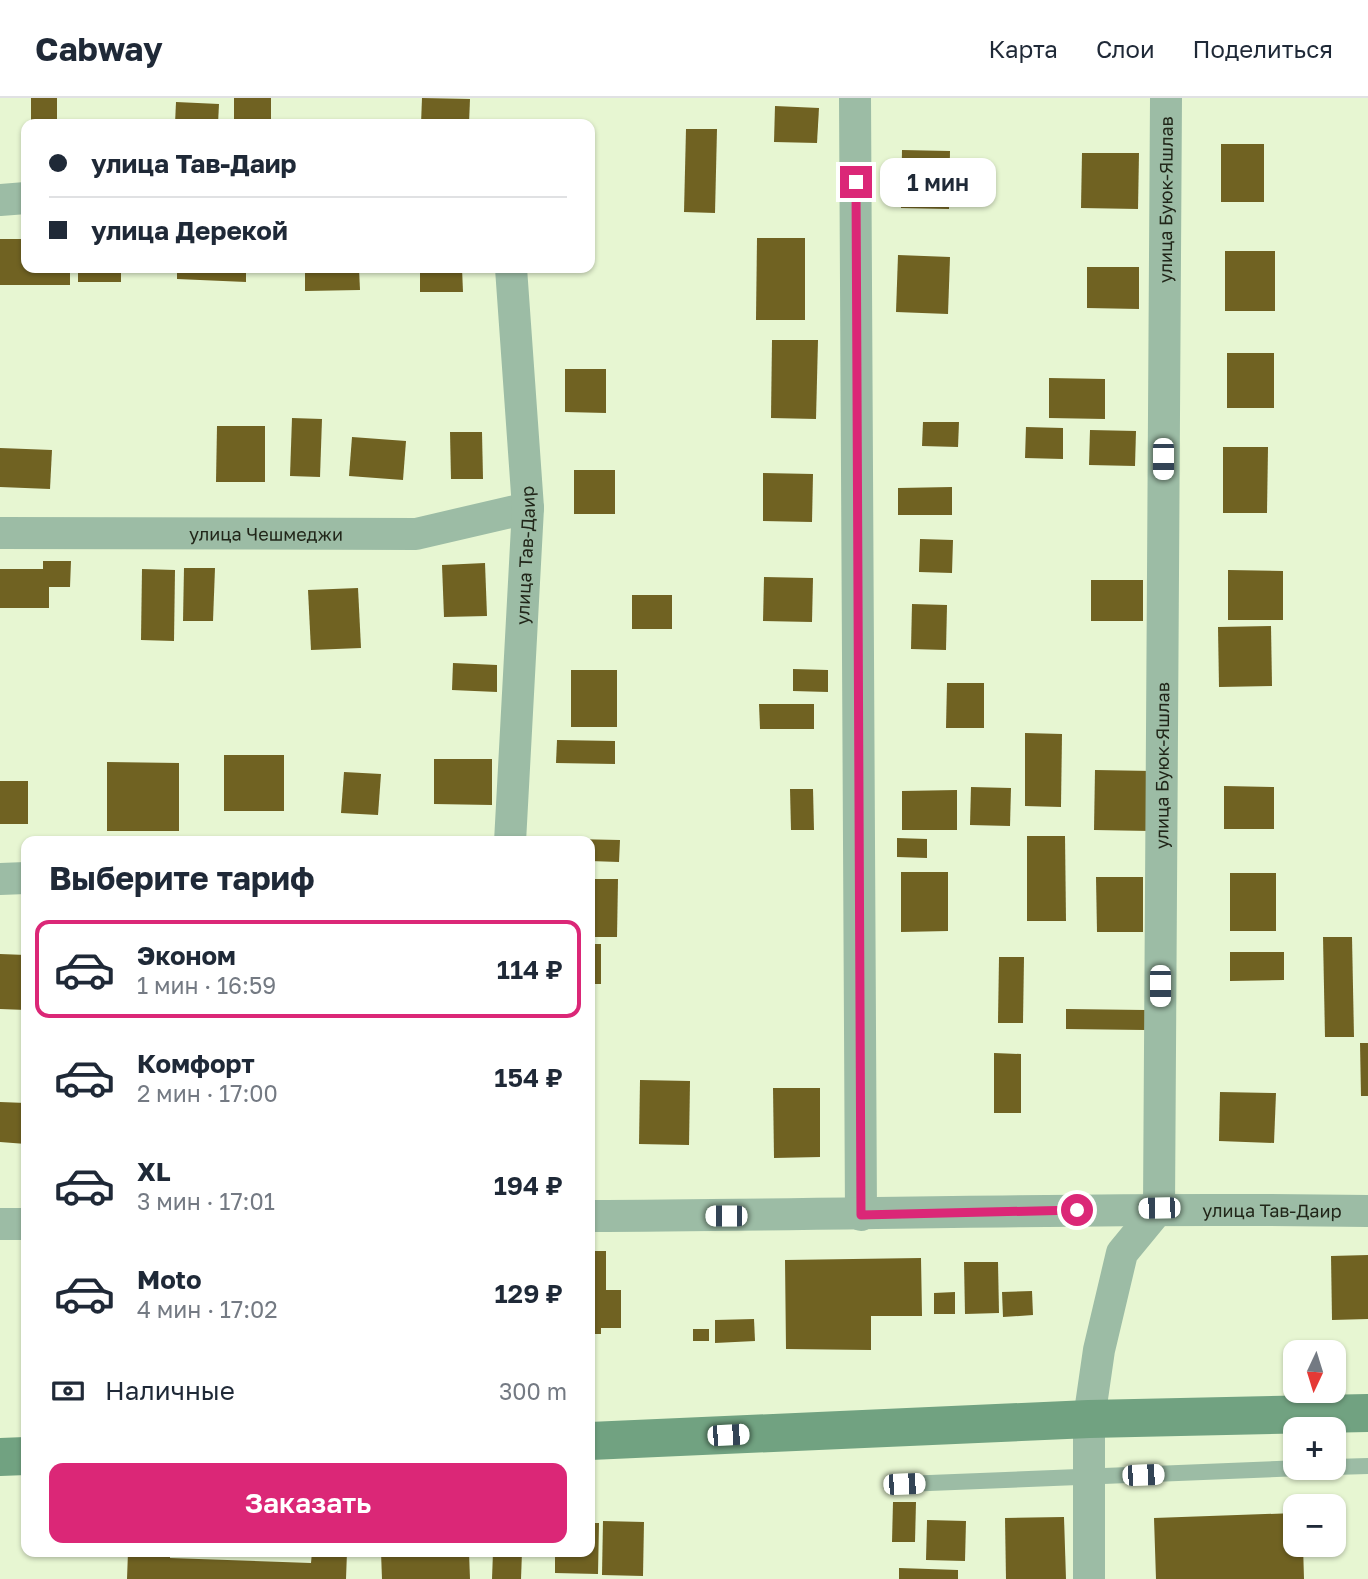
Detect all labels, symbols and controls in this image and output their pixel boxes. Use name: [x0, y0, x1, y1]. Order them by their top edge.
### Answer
text: Cabway: [35, 29, 163, 68]
text: Карта: [988, 34, 1058, 63]
text: Слои: [1096, 34, 1155, 63]
text: Поделиться: [1193, 34, 1333, 63]
street label: улица Буюк-Яшлав: [1154, 116, 1177, 283]
text: улица Тав-Даир: [91, 148, 297, 179]
callout: 1 мин: [880, 158, 996, 206]
route end: [840, 166, 872, 198]
text: 1 мин: [907, 168, 969, 196]
text: улица Дерекой: [91, 215, 288, 246]
car: [1153, 438, 1174, 480]
street label: улица Тав-Даир: [511, 485, 539, 626]
street label: улица Чешмеджи: [189, 522, 343, 545]
street label: улица Буюк-Яшлав: [1150, 682, 1173, 849]
text: Выберите тариф: [49, 859, 315, 897]
icon: car: [53, 938, 116, 1001]
text: Эконом: [137, 940, 236, 971]
text: 114 ₽: [497, 954, 563, 985]
car: [1150, 965, 1171, 1007]
text: 1 мин · 16:59: [137, 971, 276, 999]
icon: car: [53, 1046, 116, 1109]
text: Комфорт: [137, 1048, 255, 1079]
text: 154 ₽: [494, 1062, 563, 1093]
text: 2 мин · 17:00: [137, 1079, 278, 1107]
icon: car: [53, 1154, 116, 1217]
text: XL: [137, 1156, 171, 1187]
text: 194 ₽: [494, 1170, 563, 1201]
text: 3 мин · 17:01: [137, 1187, 275, 1215]
route start: [1061, 1194, 1093, 1226]
car: [1138, 1197, 1181, 1219]
street label: улица Тав-Даир: [1202, 1199, 1342, 1222]
car: [706, 1206, 748, 1227]
icon: car: [53, 1262, 116, 1325]
text: Moto: [137, 1264, 202, 1295]
text: 129 ₽: [494, 1278, 563, 1309]
text: 4 мин · 17:02: [137, 1295, 278, 1323]
north arrow: [1283, 1340, 1346, 1404]
map controls: [1283, 1340, 1346, 1557]
icon: cash: [49, 1372, 87, 1410]
text: Наличные: [105, 1375, 235, 1406]
text: 300 m: [499, 1377, 567, 1405]
button: +: [1283, 1417, 1346, 1480]
car: [707, 1423, 750, 1447]
button: Заказать: [49, 1463, 567, 1543]
car: [1122, 1464, 1165, 1486]
car: [883, 1473, 926, 1495]
button: −: [1283, 1494, 1346, 1557]

